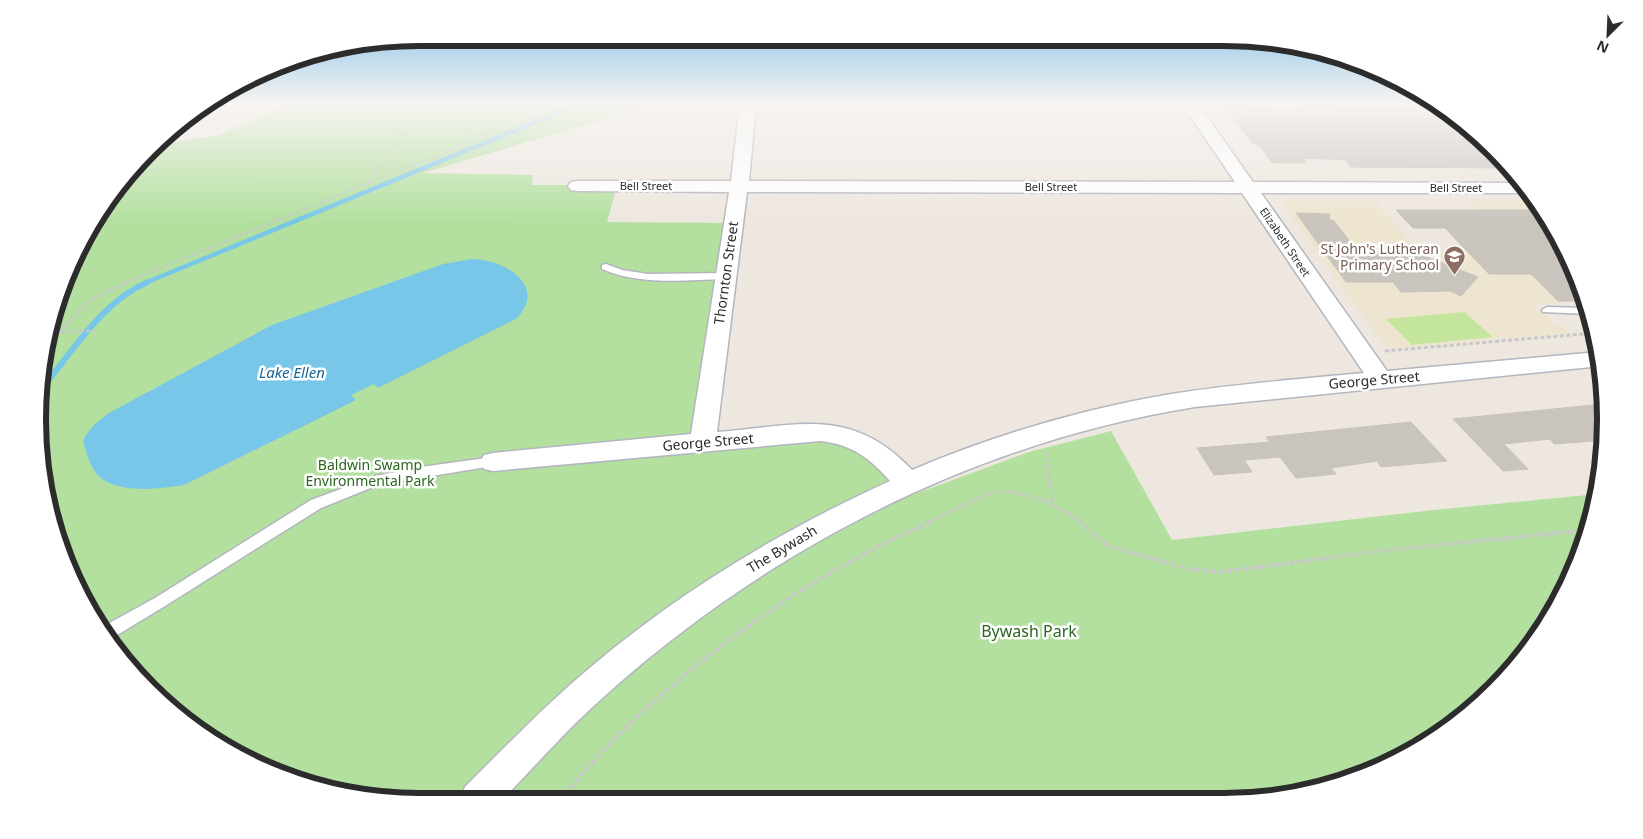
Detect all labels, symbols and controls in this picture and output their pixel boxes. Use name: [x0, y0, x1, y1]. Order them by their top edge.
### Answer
north arrow: [1583, 10, 1633, 60]
text: N: [1593, 36, 1612, 58]
street label: Bell Street: [620, 178, 672, 193]
street label: Bell Street: [1025, 179, 1077, 194]
street label: Bell Street: [1430, 180, 1482, 195]
street label: Elizabeth Street: [1257, 204, 1314, 279]
street label: Thornton Street: [709, 220, 742, 326]
place label: St John's Lutheran Primary School: [1320, 239, 1439, 274]
school or university icon: St John's Lutheran Primary School: [1443, 245, 1467, 276]
water label: Lake Ellen: [259, 362, 325, 382]
street label: George Street: [1328, 366, 1420, 393]
street label: George Street: [662, 428, 754, 455]
park label: Baldwin Swamp Environmental Park: [305, 455, 435, 490]
street label: The Bywash: [743, 520, 820, 577]
park label: Bywash Park: [981, 620, 1077, 642]

